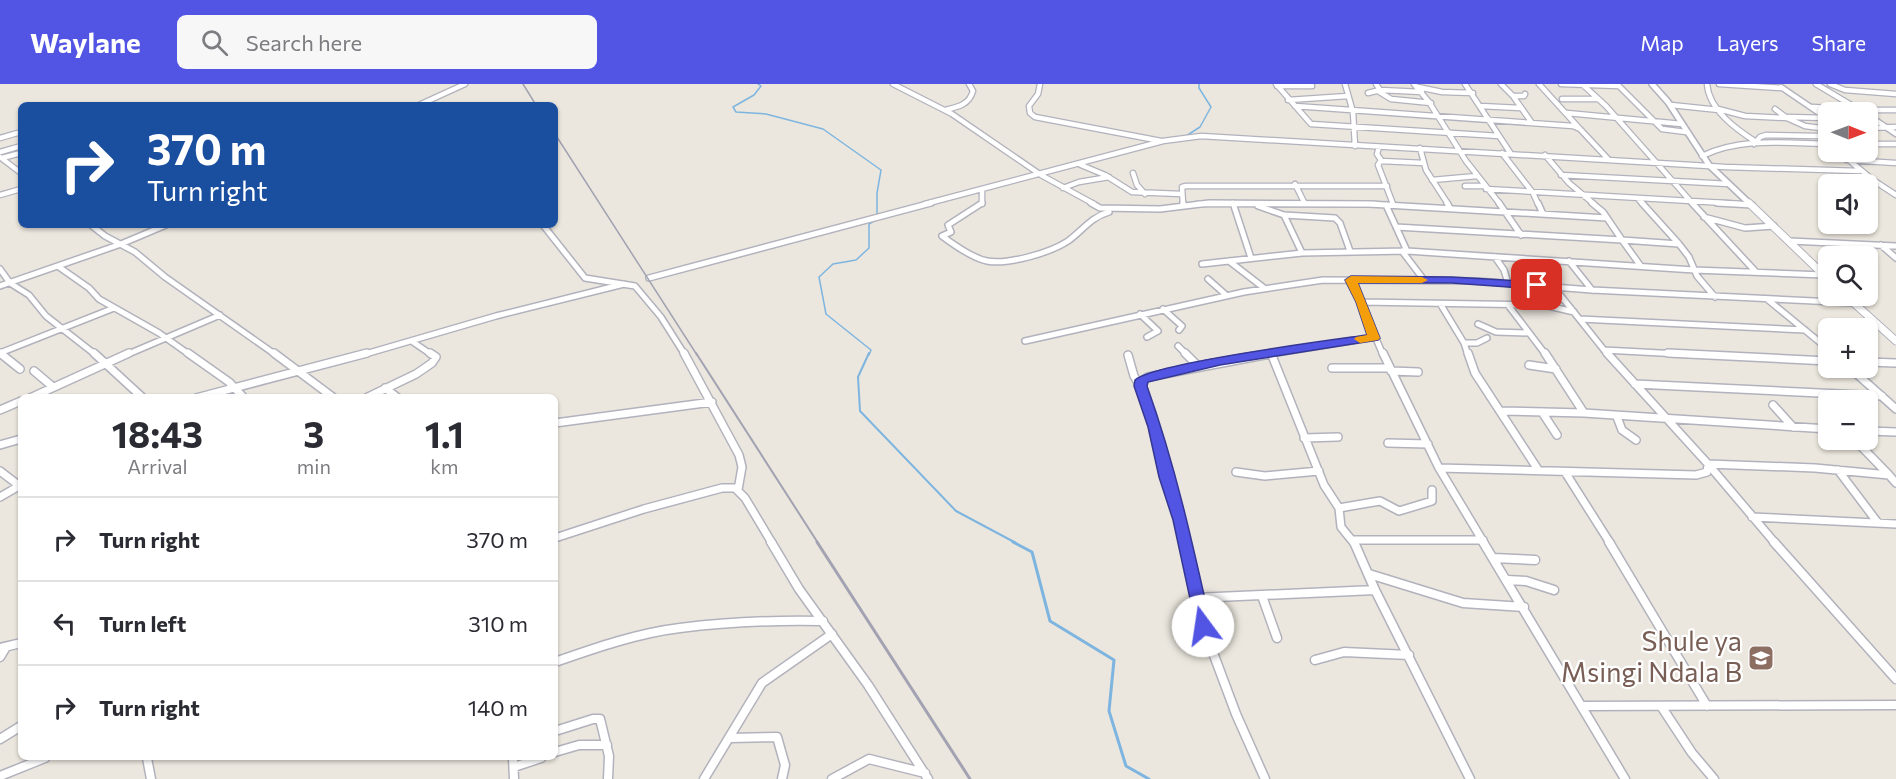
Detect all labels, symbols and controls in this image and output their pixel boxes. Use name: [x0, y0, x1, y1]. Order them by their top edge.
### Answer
search box: [177, 15, 597, 69]
text: Waylane: [30, 25, 141, 59]
icon: search: [198, 26, 231, 59]
text: Search here: [246, 29, 362, 56]
text: Map: [1640, 30, 1684, 55]
text: Layers: [1717, 30, 1779, 55]
text: Share: [1812, 30, 1866, 55]
north arrow: [1818, 102, 1878, 162]
map controls: [1818, 102, 1878, 450]
text: 370 m: [147, 122, 266, 174]
icon: right: [48, 126, 126, 204]
text: Turn right: [147, 174, 267, 207]
button: sound: [1818, 174, 1878, 234]
button: search: [1818, 246, 1878, 306]
pin: [1511, 259, 1562, 310]
icon: arrive: [1520, 268, 1553, 301]
button: +: [1818, 318, 1878, 378]
button: −: [1818, 390, 1878, 450]
text: 18:43: [112, 411, 203, 455]
text: 3: [303, 411, 324, 455]
text: 1.1: [425, 411, 464, 455]
text: Arrival: [127, 454, 188, 478]
text: min: [297, 454, 331, 478]
text: km: [430, 454, 459, 478]
icon: right: [48, 523, 81, 556]
text: Turn right: [99, 526, 200, 553]
text: 370 m: [466, 526, 528, 553]
position arrow: [1171, 594, 1235, 658]
icon: left: [48, 607, 81, 640]
text: Turn left: [99, 610, 186, 637]
text: 310 m: [468, 610, 528, 637]
place label: Shule ya Msingi Ndala B: [1561, 624, 1742, 688]
school or university icon: Shule ya Msingi Ndala B: [1746, 643, 1776, 673]
icon: right: [48, 691, 81, 724]
text: Turn right: [99, 694, 200, 721]
text: 140 m: [468, 694, 528, 721]

